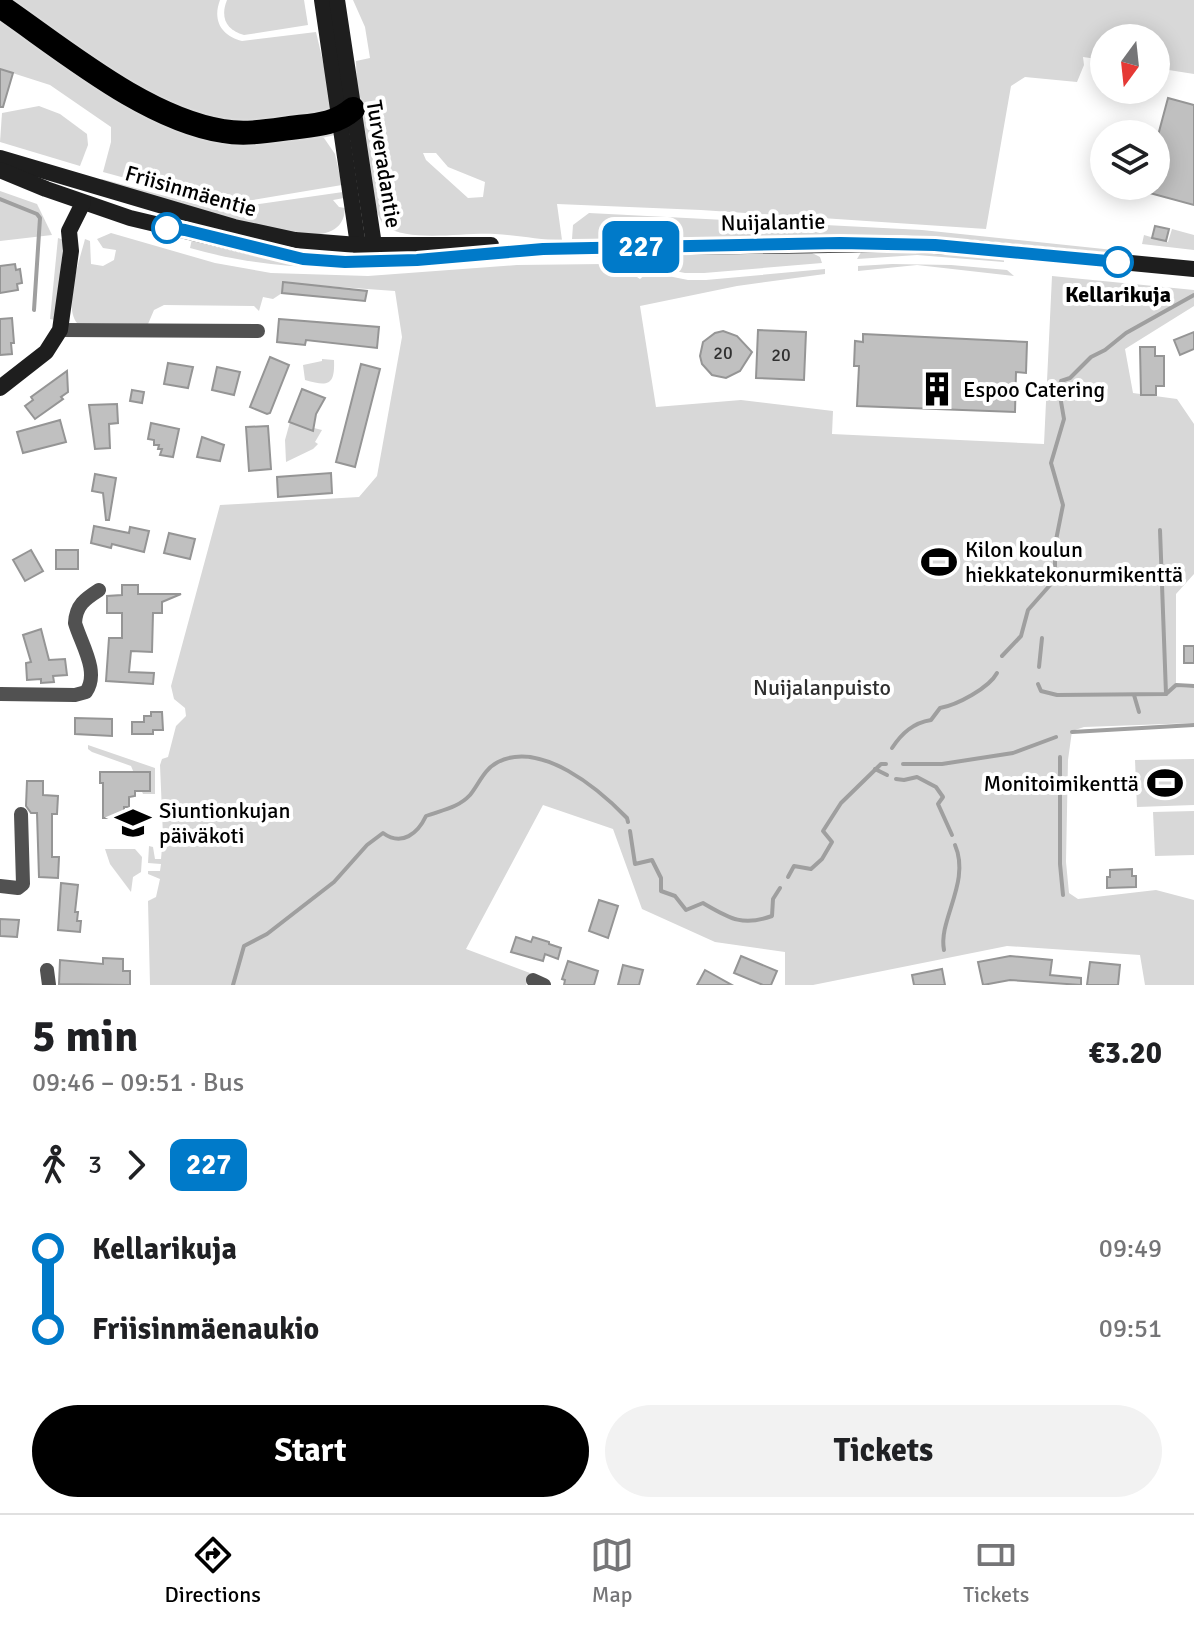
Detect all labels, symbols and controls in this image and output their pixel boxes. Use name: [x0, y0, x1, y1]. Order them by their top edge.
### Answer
north arrow: [1090, 24, 1170, 104]
map controls: [1090, 24, 1170, 200]
street label: Turveradantie: [361, 98, 407, 230]
button: layers: [1090, 120, 1170, 200]
street label: Friisinmäentie: [122, 159, 260, 223]
street label: Nuijalantie: [720, 208, 826, 236]
unlabelled marker: [152, 213, 182, 243]
line badge: 227: [595, 221, 687, 273]
text: 227: [618, 230, 664, 264]
marker: Kellarikuja: [1103, 247, 1133, 277]
place label: Kellarikuja: [1065, 281, 1171, 308]
house number: 20: [713, 342, 733, 364]
house number: 20: [771, 344, 791, 366]
building icon: Espoo Catering: [918, 370, 956, 408]
place label: Espoo Catering: [963, 376, 1105, 403]
place label: Kilon koulun hiekkatekonurmikenttä: [965, 536, 1183, 588]
sports icon: Kilon koulun hiekkatekonurmikenttä: [920, 543, 958, 581]
park label: Nuijalanpuisto: [753, 674, 891, 701]
sports icon: Monitoimikenttä: [1146, 764, 1184, 802]
place label: Monitoimikenttä: [983, 770, 1139, 797]
place label: Siuntionkujan päiväkoti: [159, 797, 290, 849]
school or university icon: Siuntionkujan päiväkoti: [114, 804, 152, 842]
text: 5 min: [32, 1010, 138, 1064]
text: €3.20: [1089, 1035, 1162, 1072]
text: 09:46 – 09:51 · Bus: [32, 1067, 244, 1099]
icon: walk: [32, 1143, 76, 1187]
icon: forward: [114, 1143, 158, 1187]
text: 227: [186, 1148, 231, 1182]
text: 3: [88, 1149, 102, 1181]
text: Kellarikuja: [92, 1231, 237, 1268]
text: 09:49: [1099, 1233, 1162, 1265]
text: Friisinmäenaukio: [92, 1311, 319, 1348]
text: 09:51: [1099, 1313, 1162, 1345]
button: Start: [32, 1405, 589, 1497]
button: Tickets: [605, 1405, 1162, 1497]
tab: Directions: [165, 1533, 261, 1608]
tab: Map: [590, 1533, 634, 1608]
tab: Tickets: [963, 1533, 1029, 1608]

